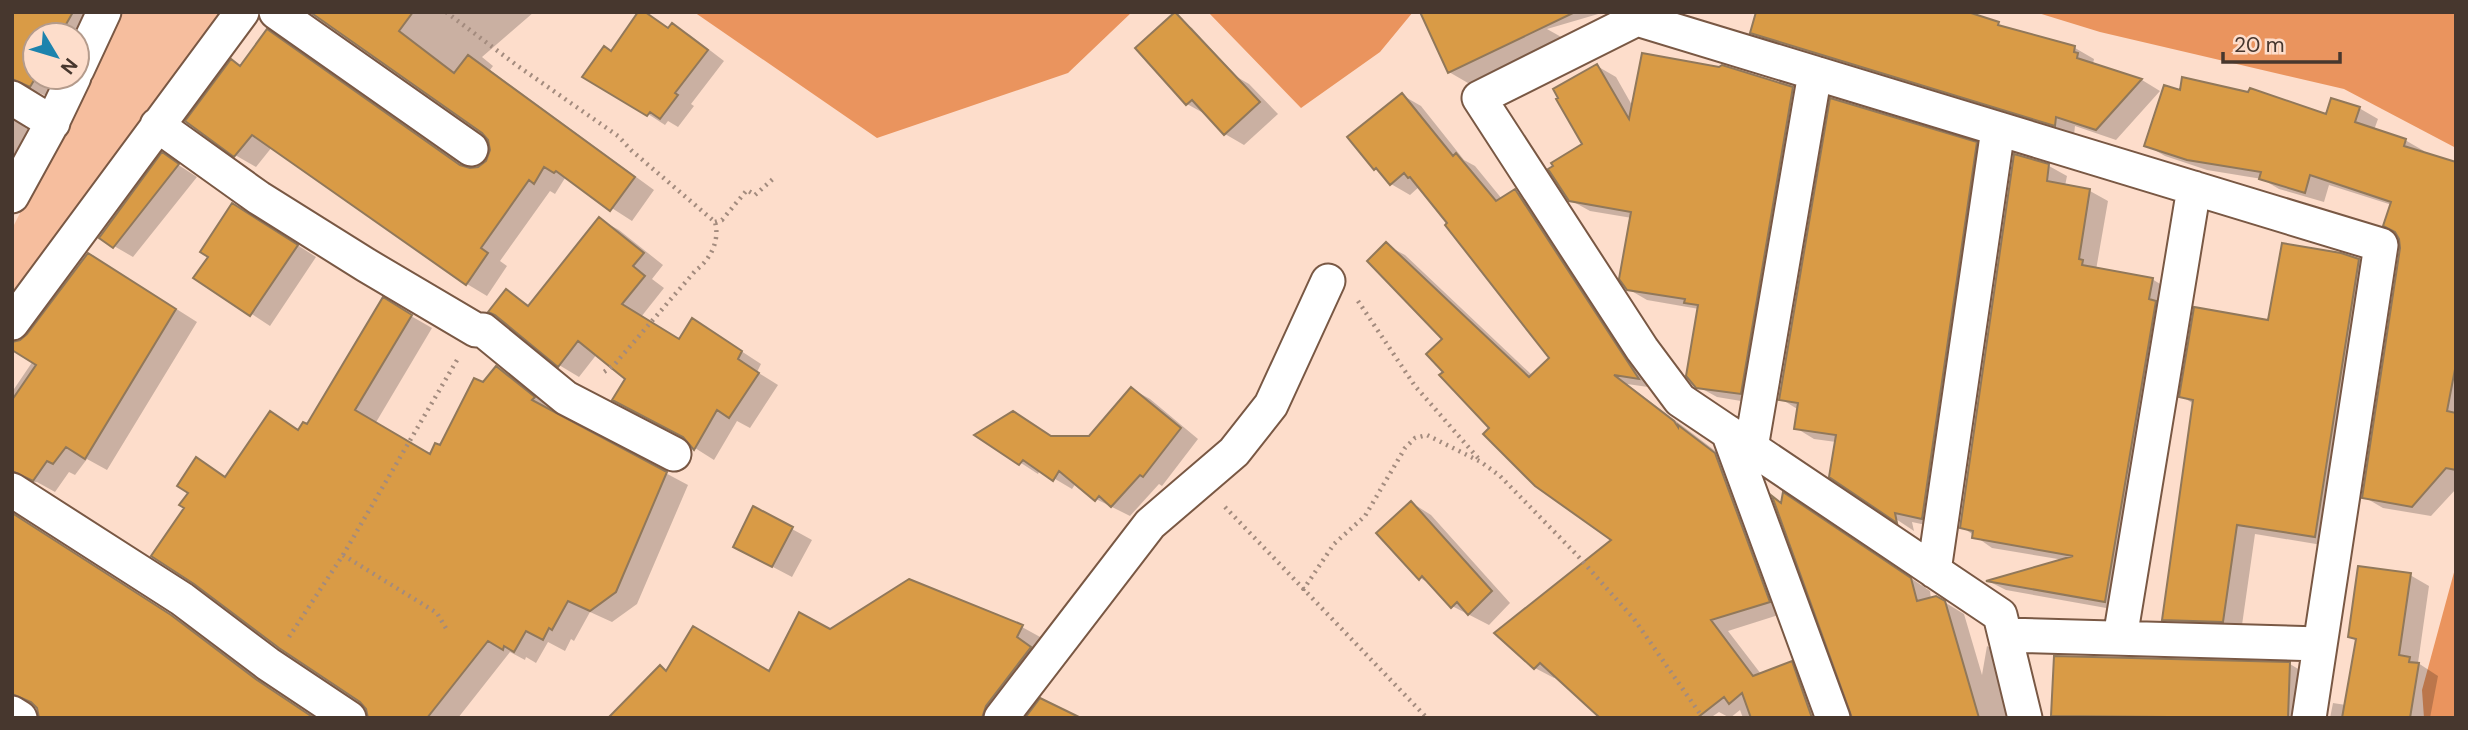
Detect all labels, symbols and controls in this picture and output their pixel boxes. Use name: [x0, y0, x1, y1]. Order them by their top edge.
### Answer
north arrow: [21, 21, 91, 91]
scale bar: [2223, 21, 2340, 65]
text: 20 m: [2234, 31, 2285, 59]
text: N: [55, 53, 83, 79]

